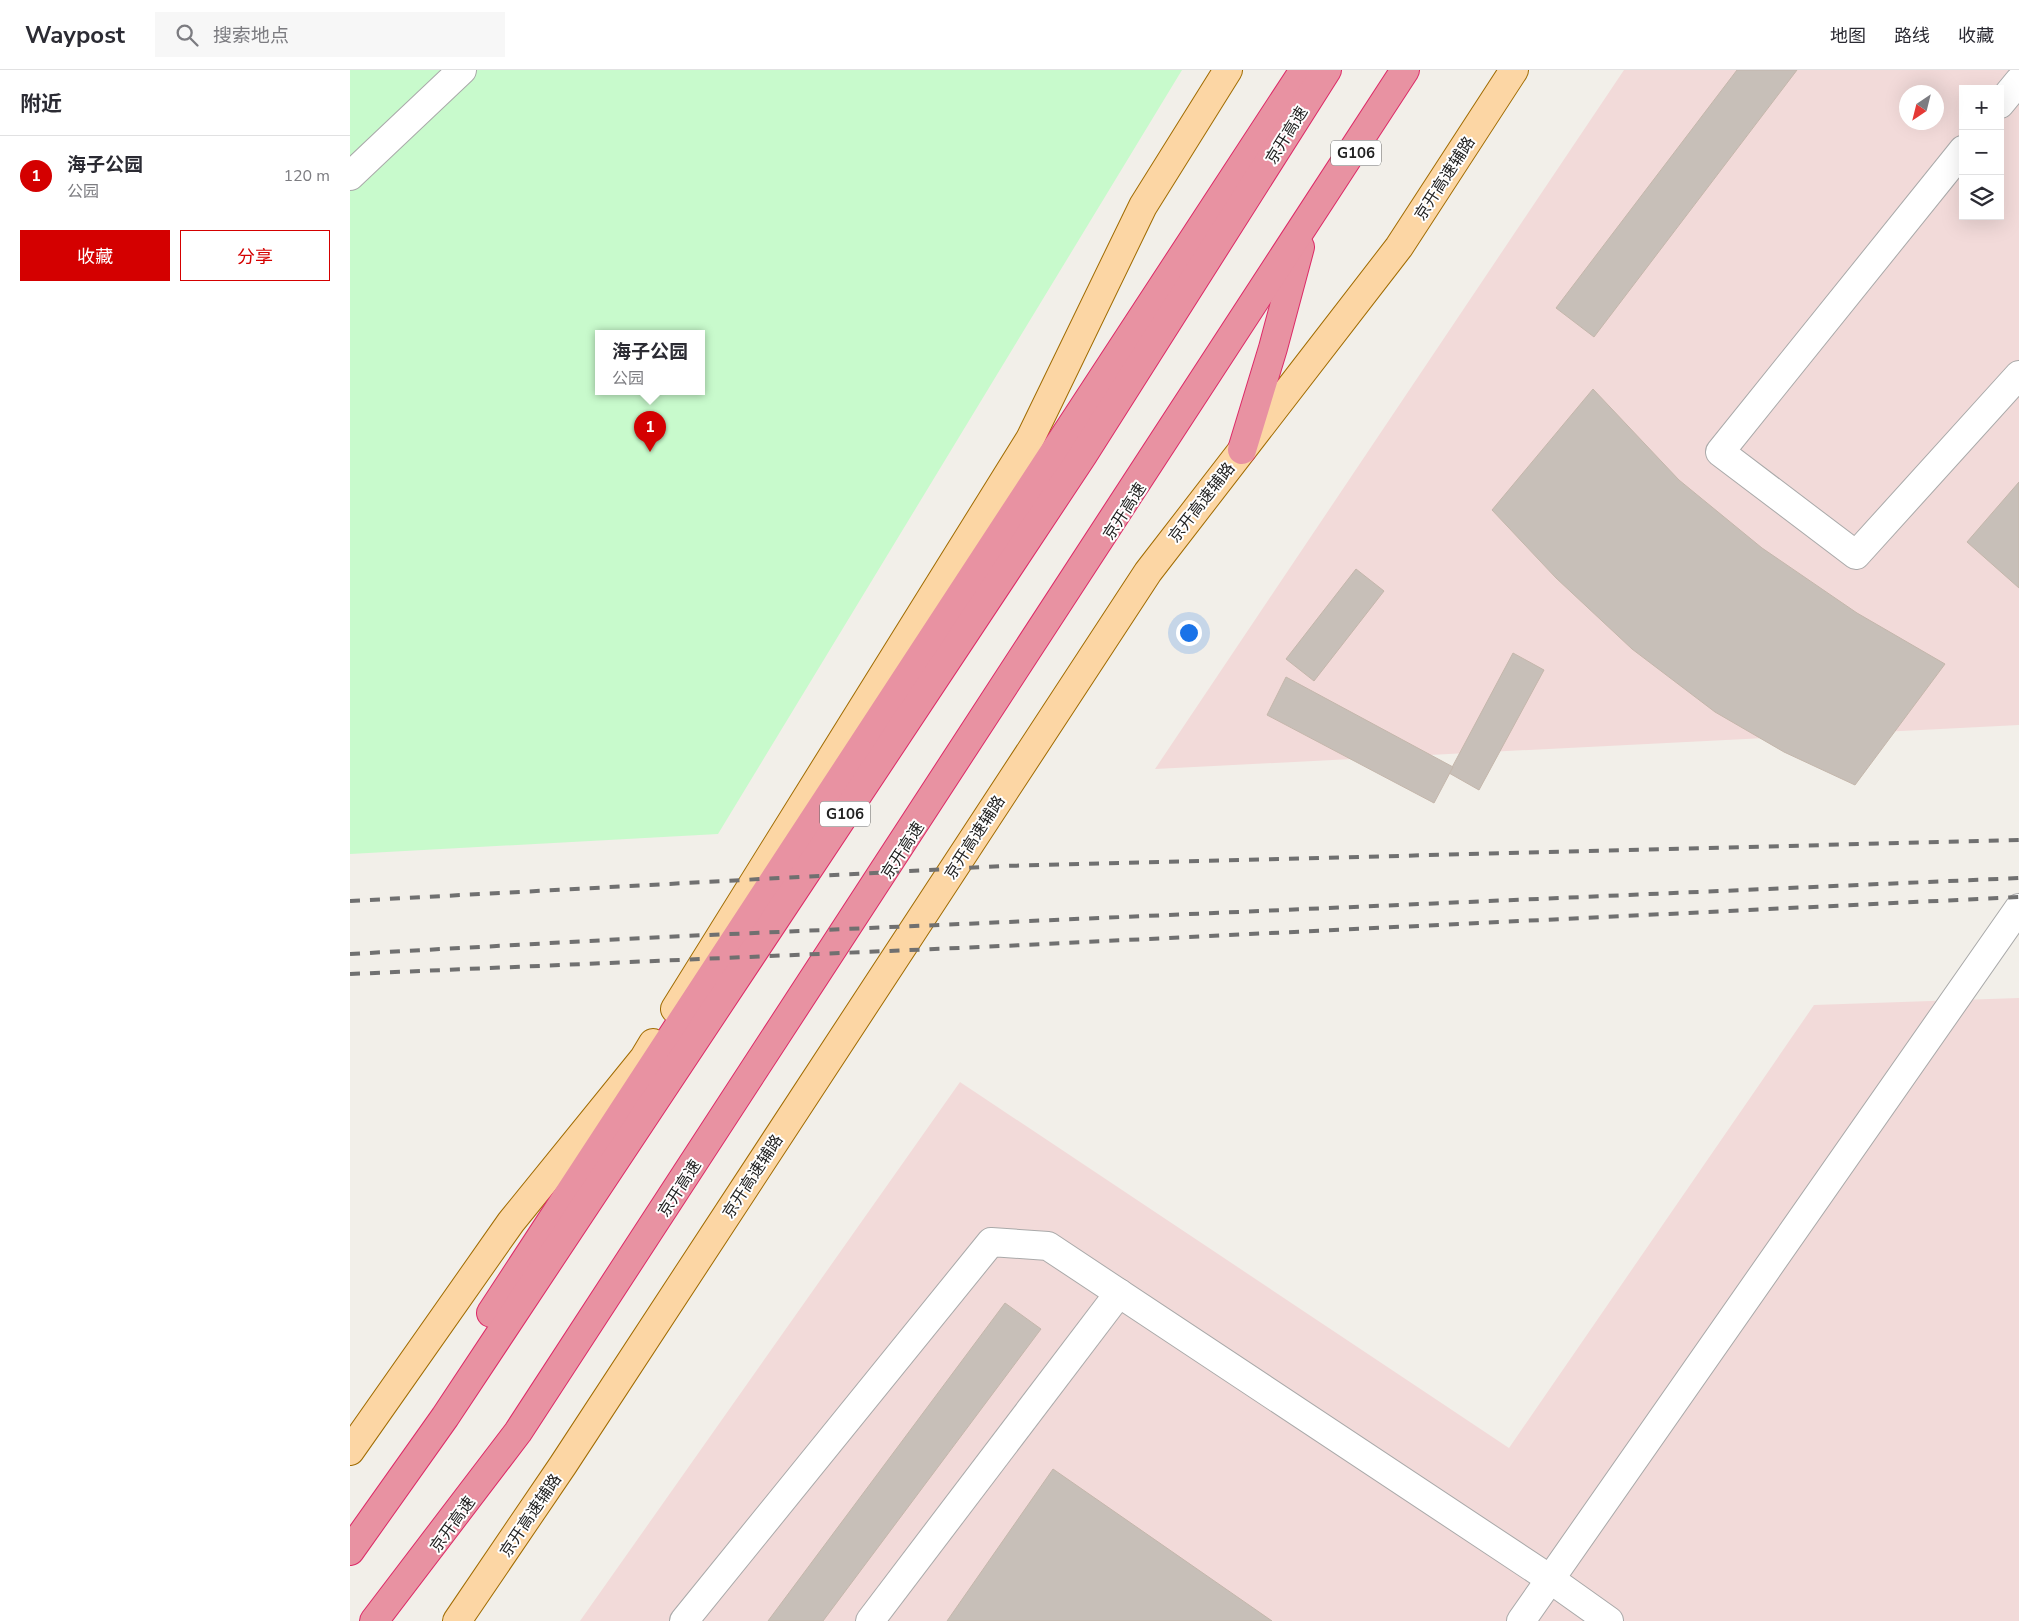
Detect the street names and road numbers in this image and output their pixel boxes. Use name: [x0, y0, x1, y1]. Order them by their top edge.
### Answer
street label: 京开高速: [1261, 103, 1313, 169]
street label: 京开高速辅路: [1409, 132, 1480, 225]
road number: G106: [1331, 140, 1381, 166]
street label: 京开高速辅路: [1164, 458, 1240, 547]
street label: 京开高速: [1098, 479, 1151, 544]
street label: 京开高速辅路: [939, 791, 1010, 884]
road number: G106: [820, 802, 870, 826]
street label: 京开高速: [876, 818, 929, 883]
street label: 京开高速辅路: [717, 1130, 788, 1223]
street label: 京开高速: [653, 1156, 706, 1221]
street label: 京开高速辅路: [495, 1470, 567, 1562]
street label: 京开高速: [425, 1492, 481, 1557]

